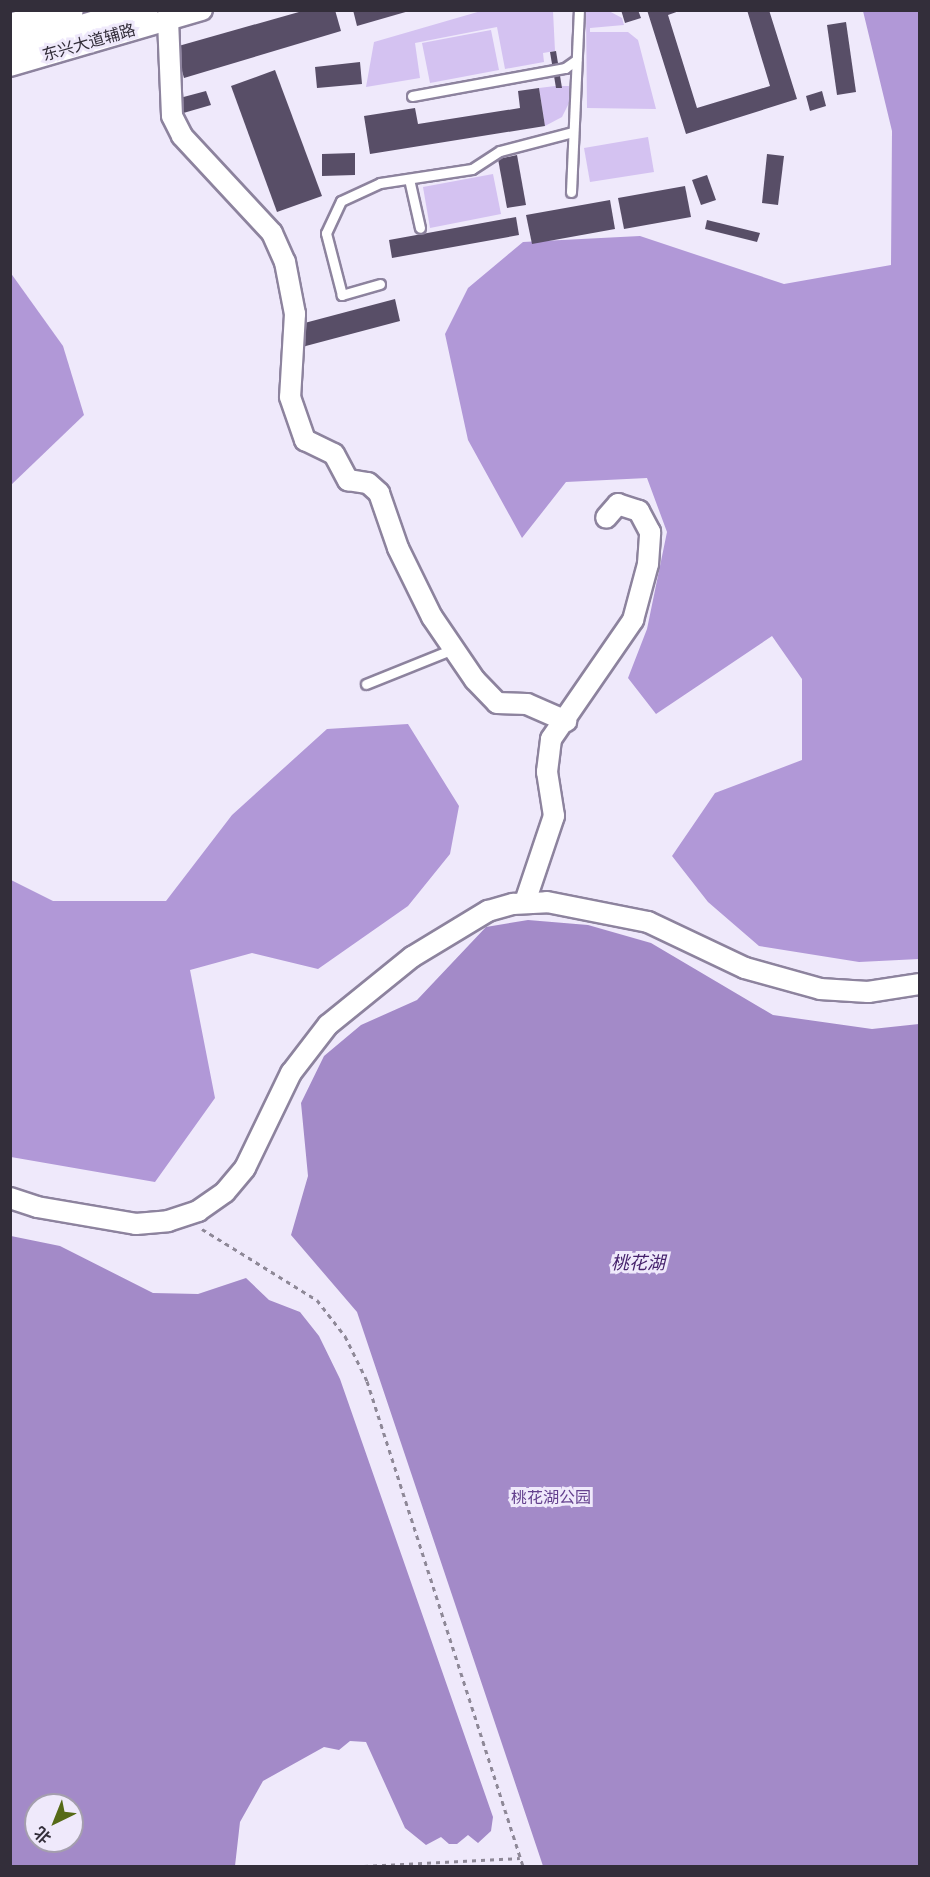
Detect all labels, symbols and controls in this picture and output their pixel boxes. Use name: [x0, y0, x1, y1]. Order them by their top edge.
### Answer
street label: 东兴大道辅路: [40, 21, 138, 65]
water label: 桃花湖: [611, 1252, 665, 1274]
park label: 桃花湖公园: [511, 1488, 591, 1508]
north arrow: [24, 1793, 84, 1853]
text: 北: [30, 1823, 55, 1847]

